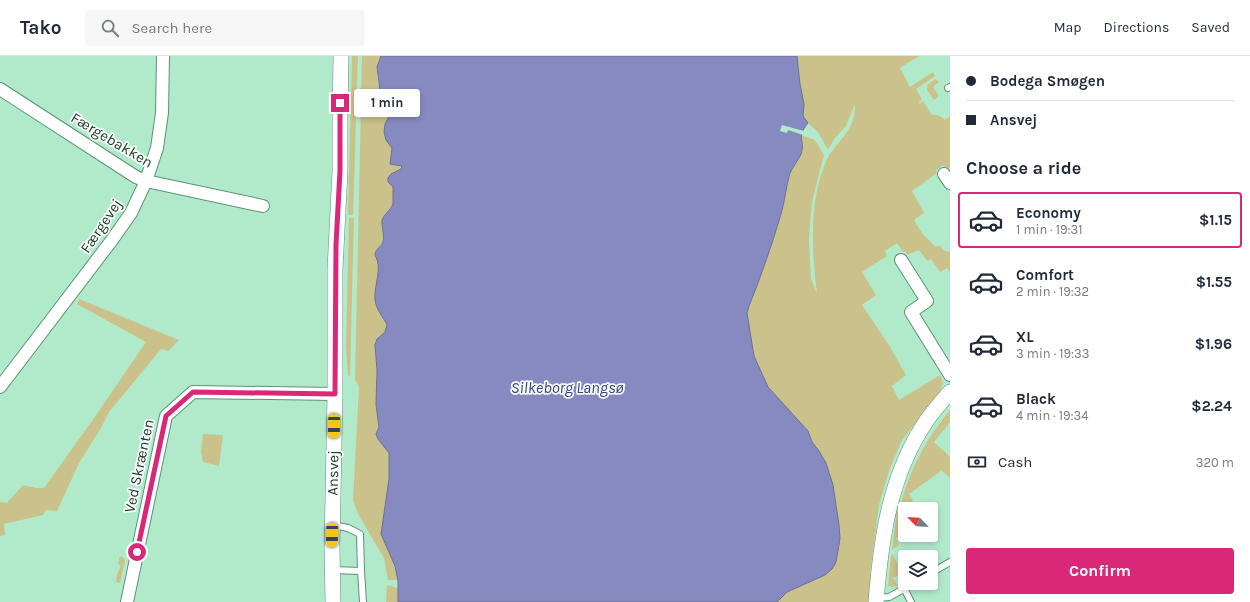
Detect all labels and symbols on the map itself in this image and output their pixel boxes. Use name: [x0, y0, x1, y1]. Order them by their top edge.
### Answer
callout: 1 min: [354, 89, 420, 117]
route end: [331, 94, 349, 112]
street label: Færgebakken: [68, 108, 156, 172]
street label: Færgevej: [76, 195, 126, 257]
water label: Silkeborg Langsø: [511, 378, 624, 397]
car: [328, 414, 340, 438]
street label: Ved Skrænten: [120, 418, 158, 514]
street label: Ansvej: [324, 450, 342, 496]
north arrow: [898, 502, 938, 542]
car: [326, 523, 338, 547]
route start: [128, 543, 146, 561]

